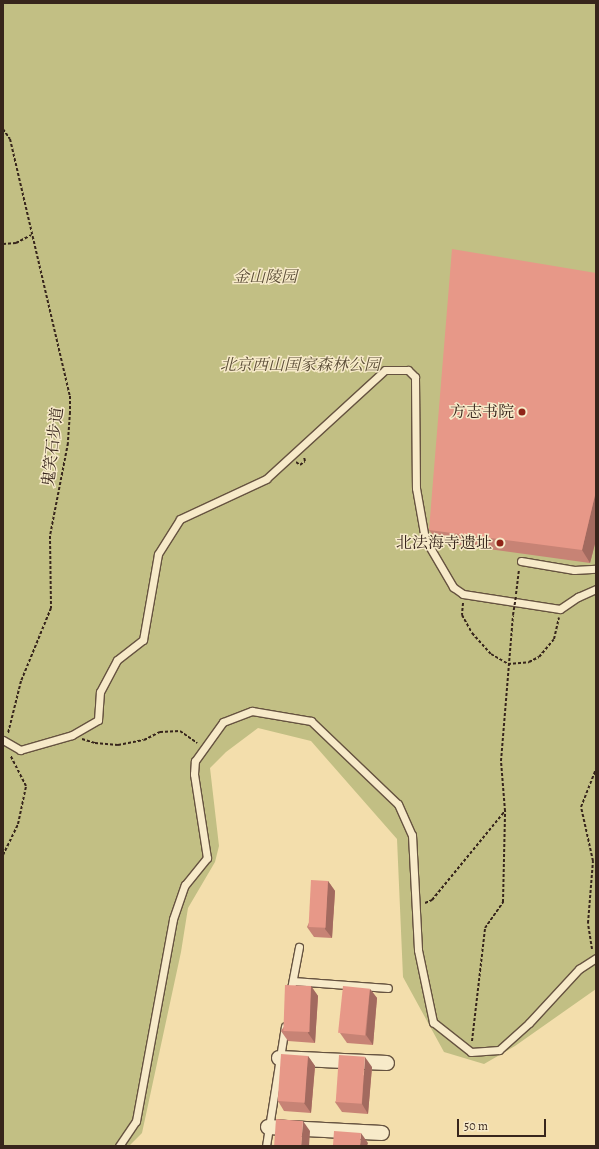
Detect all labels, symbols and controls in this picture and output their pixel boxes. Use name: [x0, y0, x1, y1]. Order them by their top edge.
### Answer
park label: 金山陵园: [233, 267, 297, 287]
park label: 北京西山国家森林公园: [220, 355, 380, 375]
place label: 方志书院: [450, 402, 514, 422]
street label: 鬼笑石步道: [39, 406, 67, 488]
marker: 方志书院: [517, 407, 527, 417]
place label: 北法海寺遗址: [396, 533, 492, 553]
marker: 北法海寺遗址: [495, 538, 505, 548]
scale bar: [459, 1111, 548, 1137]
text: 50 m: [464, 1118, 488, 1134]

